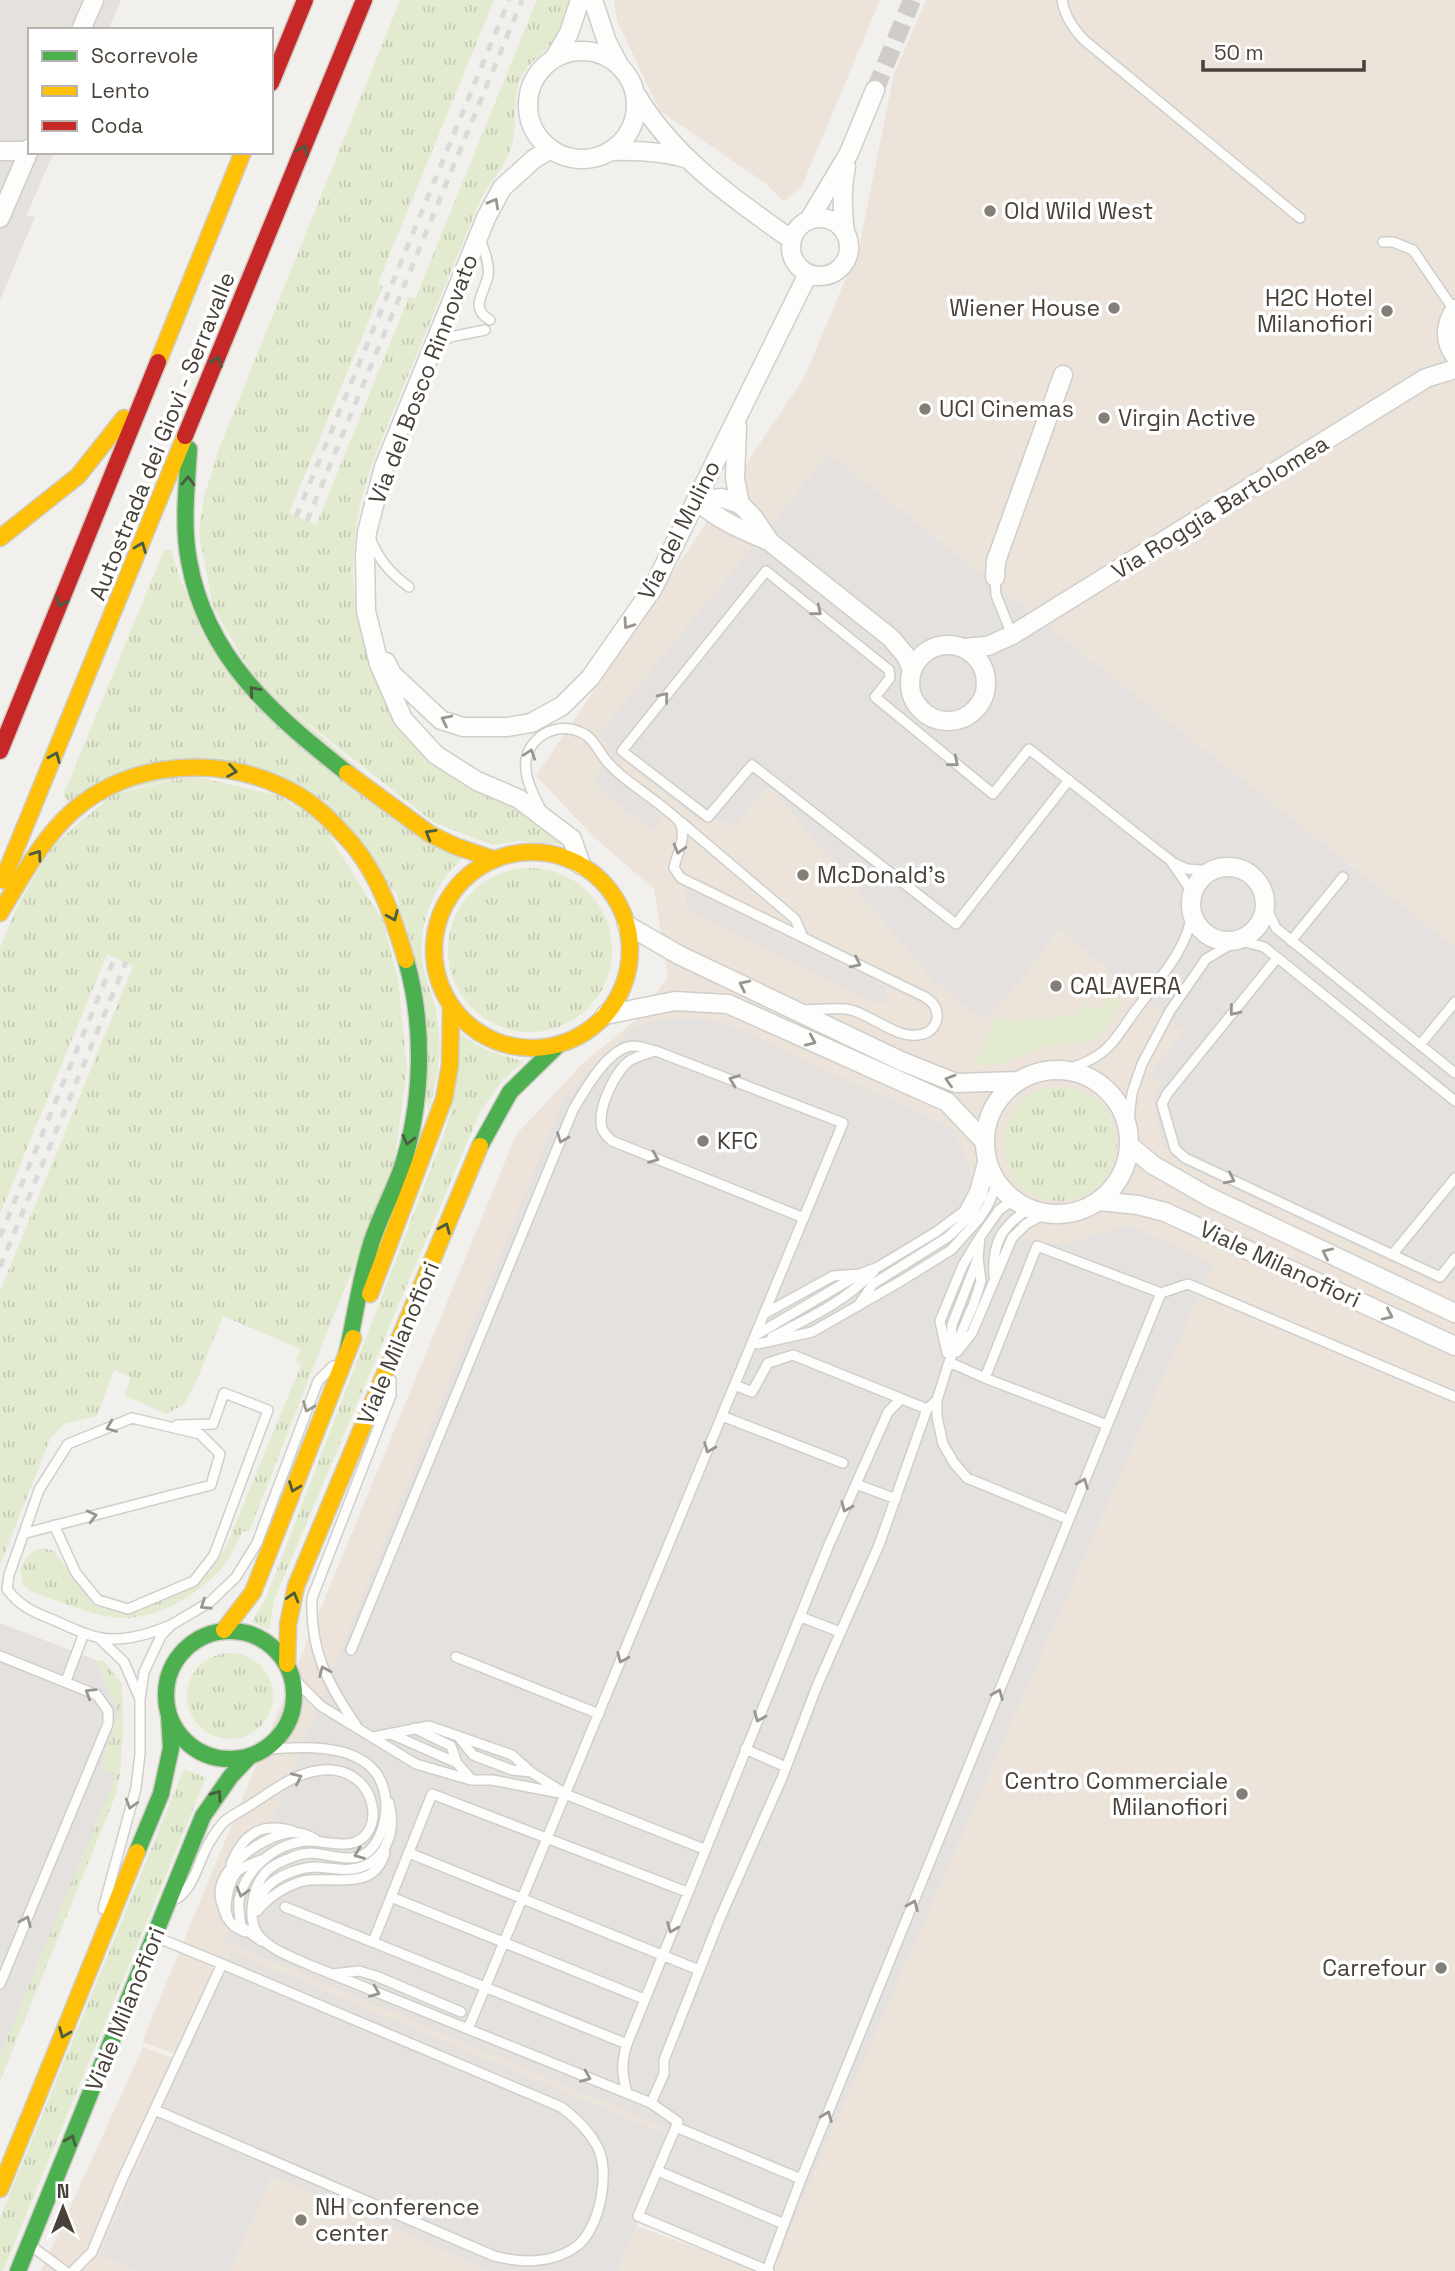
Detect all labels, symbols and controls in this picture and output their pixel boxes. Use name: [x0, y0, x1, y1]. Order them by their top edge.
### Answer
legend: [28, 28, 273, 154]
scale bar: [1203, 28, 1364, 72]
text: 50 m: [1214, 39, 1264, 66]
text: Scorrevole: [91, 42, 198, 69]
text: Lento: [91, 77, 150, 104]
text: Coda: [91, 112, 143, 139]
one-way arrow: [294, 145, 308, 157]
place label: Old Wild West: [1004, 196, 1153, 226]
one-way arrow: [486, 197, 499, 210]
marker: Old Wild West: [982, 203, 998, 219]
street label: Via del Bosco Rinnovato: [361, 250, 485, 508]
street label: Autostrada dei Giovi - Serravalle: [82, 267, 242, 605]
place label: H2C Hotel Milanofiori: [1257, 283, 1373, 339]
place label: Wiener House: [949, 293, 1100, 323]
marker: Wiener House: [1106, 300, 1122, 316]
marker: H2C Hotel Milanofiori: [1379, 303, 1395, 319]
one-way arrow: [208, 356, 222, 368]
place label: UCI Cinemas: [939, 394, 1074, 424]
marker: UCI Cinemas: [917, 401, 933, 417]
place label: Virgin Active: [1118, 403, 1256, 433]
marker: Virgin Active: [1096, 410, 1112, 426]
street label: Via Roggia Bartolomea: [1106, 428, 1334, 586]
street label: Via del Mulino: [631, 455, 727, 605]
one-way arrow: [180, 475, 195, 486]
one-way arrow: [133, 541, 147, 554]
one-way arrow: [55, 595, 69, 607]
one-way arrow: [808, 603, 821, 615]
one-way arrow: [624, 616, 636, 629]
one-way arrow: [250, 686, 262, 699]
one-way arrow: [656, 693, 669, 705]
one-way arrow: [441, 714, 453, 728]
one-way arrow: [522, 749, 536, 761]
one-way arrow: [46, 752, 60, 764]
one-way arrow: [946, 754, 959, 766]
one-way arrow: [226, 763, 238, 778]
one-way arrow: [425, 829, 438, 842]
one-way arrow: [673, 843, 688, 855]
one-way arrow: [29, 850, 41, 863]
place label: McDonald's: [817, 860, 946, 890]
marker: McDonald's: [795, 867, 811, 883]
one-way arrow: [385, 909, 399, 921]
one-way arrow: [849, 955, 861, 969]
place label: CALAVERA: [1070, 971, 1181, 1001]
marker: CALAVERA: [1048, 978, 1064, 994]
one-way arrow: [739, 980, 751, 994]
one-way arrow: [1230, 1003, 1243, 1015]
one-way arrow: [804, 1033, 816, 1047]
one-way arrow: [945, 1073, 957, 1088]
one-way arrow: [728, 1075, 740, 1089]
place label: KFC: [717, 1126, 758, 1156]
one-way arrow: [556, 1131, 570, 1143]
marker: KFC: [695, 1133, 711, 1149]
one-way arrow: [402, 1134, 417, 1146]
one-way arrow: [648, 1149, 660, 1163]
one-way arrow: [1223, 1170, 1235, 1184]
street label: Viale Milanofiori: [1195, 1214, 1365, 1314]
one-way arrow: [437, 1223, 451, 1235]
one-way arrow: [1322, 1247, 1334, 1261]
street label: Viale Milanofiori: [350, 1257, 446, 1429]
one-way arrow: [1381, 1307, 1393, 1321]
one-way arrow: [303, 1400, 317, 1412]
one-way arrow: [105, 1418, 117, 1432]
one-way arrow: [703, 1441, 717, 1453]
one-way arrow: [1075, 1478, 1089, 1490]
one-way arrow: [289, 1481, 303, 1493]
one-way arrow: [840, 1500, 854, 1512]
one-way arrow: [86, 1509, 98, 1524]
one-way arrow: [285, 1591, 300, 1603]
one-way arrow: [200, 1597, 213, 1609]
one-way arrow: [616, 1652, 630, 1664]
one-way arrow: [318, 1666, 332, 1678]
one-way arrow: [85, 1689, 98, 1702]
one-way arrow: [990, 1689, 1004, 1702]
one-way arrow: [753, 1710, 767, 1722]
place label: Centro Commerciale Milanofiori: [1005, 1766, 1228, 1822]
one-way arrow: [290, 1772, 302, 1786]
marker: Centro Commerciale Milanofiori: [1234, 1786, 1250, 1802]
one-way arrow: [209, 1790, 221, 1803]
one-way arrow: [125, 1798, 140, 1810]
one-way arrow: [354, 1845, 366, 1859]
one-way arrow: [236, 1886, 251, 1898]
one-way arrow: [904, 1900, 918, 1912]
one-way arrow: [18, 1915, 32, 1928]
one-way arrow: [667, 1921, 681, 1933]
street label: Viale Milanofiori: [78, 1923, 172, 2095]
place label: Carrefour: [1322, 1953, 1427, 1983]
marker: Carrefour: [1433, 1960, 1449, 1976]
one-way arrow: [368, 1983, 380, 1997]
one-way arrow: [58, 2026, 72, 2038]
one-way arrow: [579, 2068, 591, 2082]
one-way arrow: [819, 2111, 833, 2123]
one-way arrow: [63, 2134, 77, 2146]
north arrow: [28, 2173, 98, 2243]
text: N: [57, 2179, 69, 2204]
place label: NH conference center: [315, 2192, 480, 2248]
marker: NH conference center: [293, 2212, 309, 2228]

